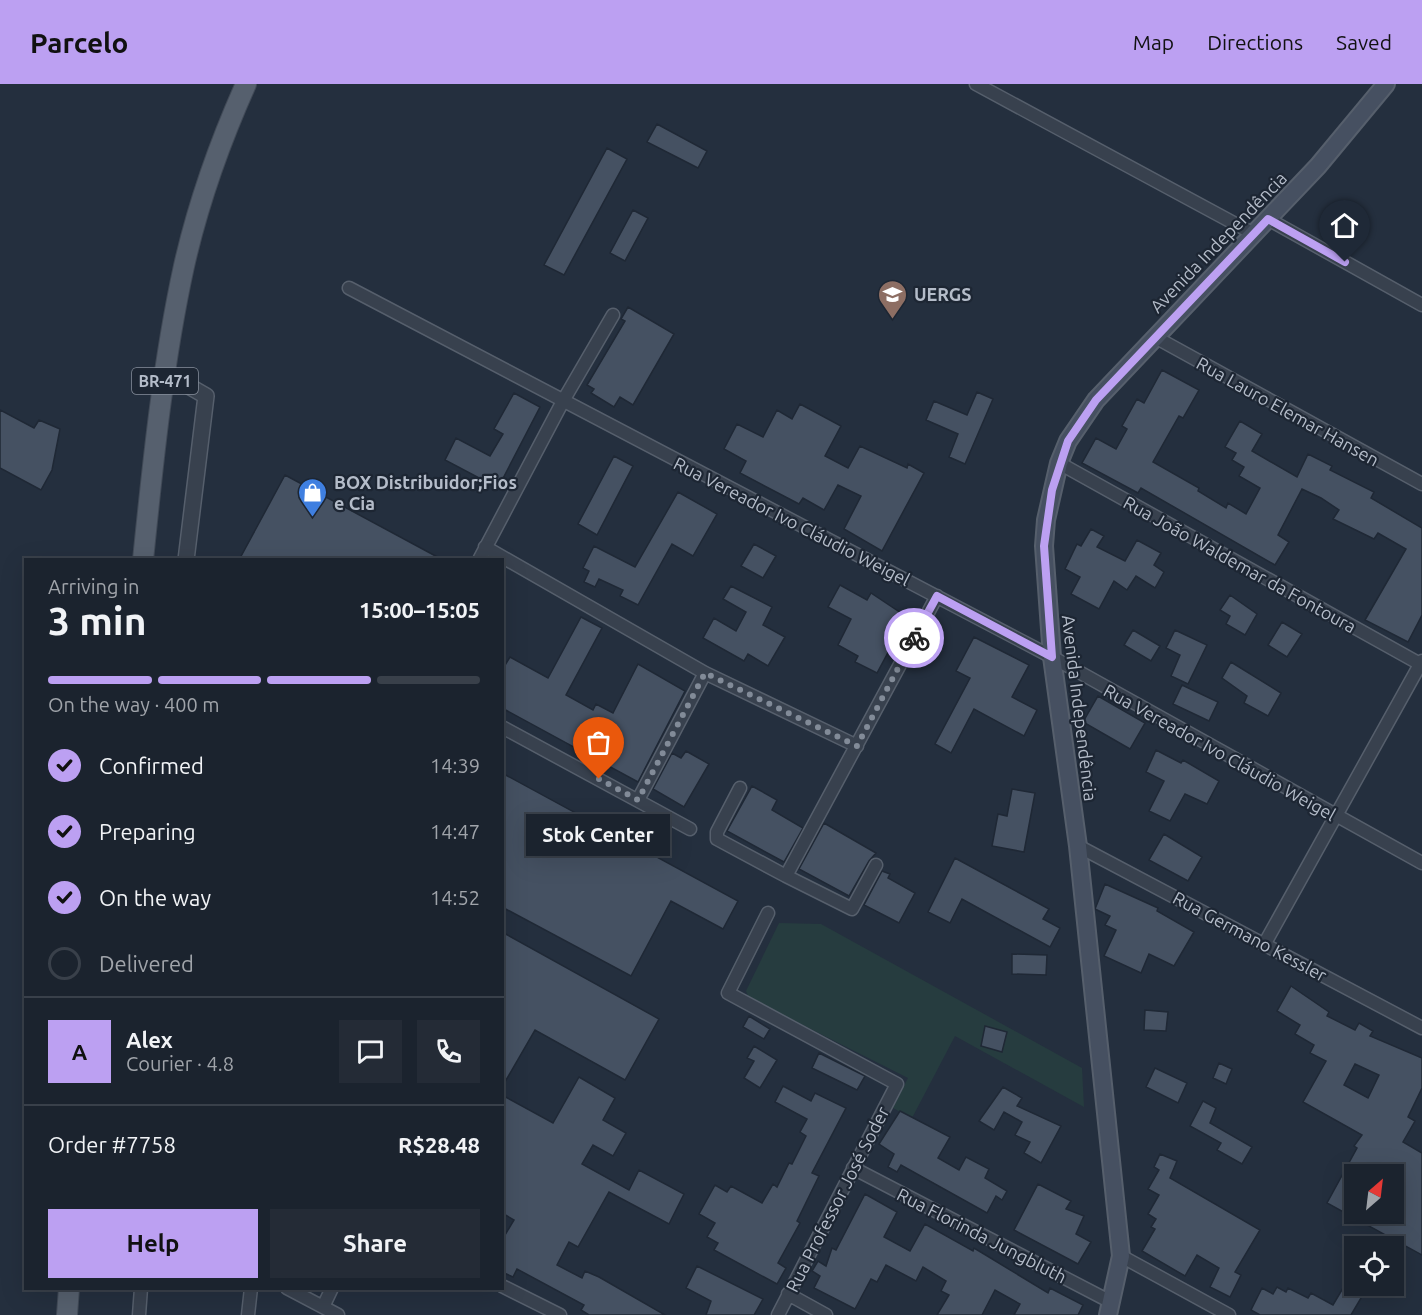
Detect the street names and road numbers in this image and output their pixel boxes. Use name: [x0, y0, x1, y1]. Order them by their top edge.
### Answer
street label: Avenida Independência: [1146, 168, 1290, 316]
street label: Rua Lauro Elemar Hansen: [1193, 352, 1383, 470]
road number: BR-471: [132, 368, 198, 394]
street label: Rua Vereador Ivo Cláudio Weigel: [671, 453, 914, 590]
street label: Rua João Waldemar da Fontoura: [1120, 492, 1360, 636]
street label: Avenida Independência: [1059, 614, 1101, 802]
street label: Rua Vereador Ivo Cláudio Weigel: [1101, 680, 1340, 824]
street label: Rua Germano Kessler: [1170, 887, 1330, 985]
street label: Rua Professor José Soder: [781, 1103, 893, 1295]
street label: Rua Florinda Jungbluth: [894, 1184, 1070, 1286]

